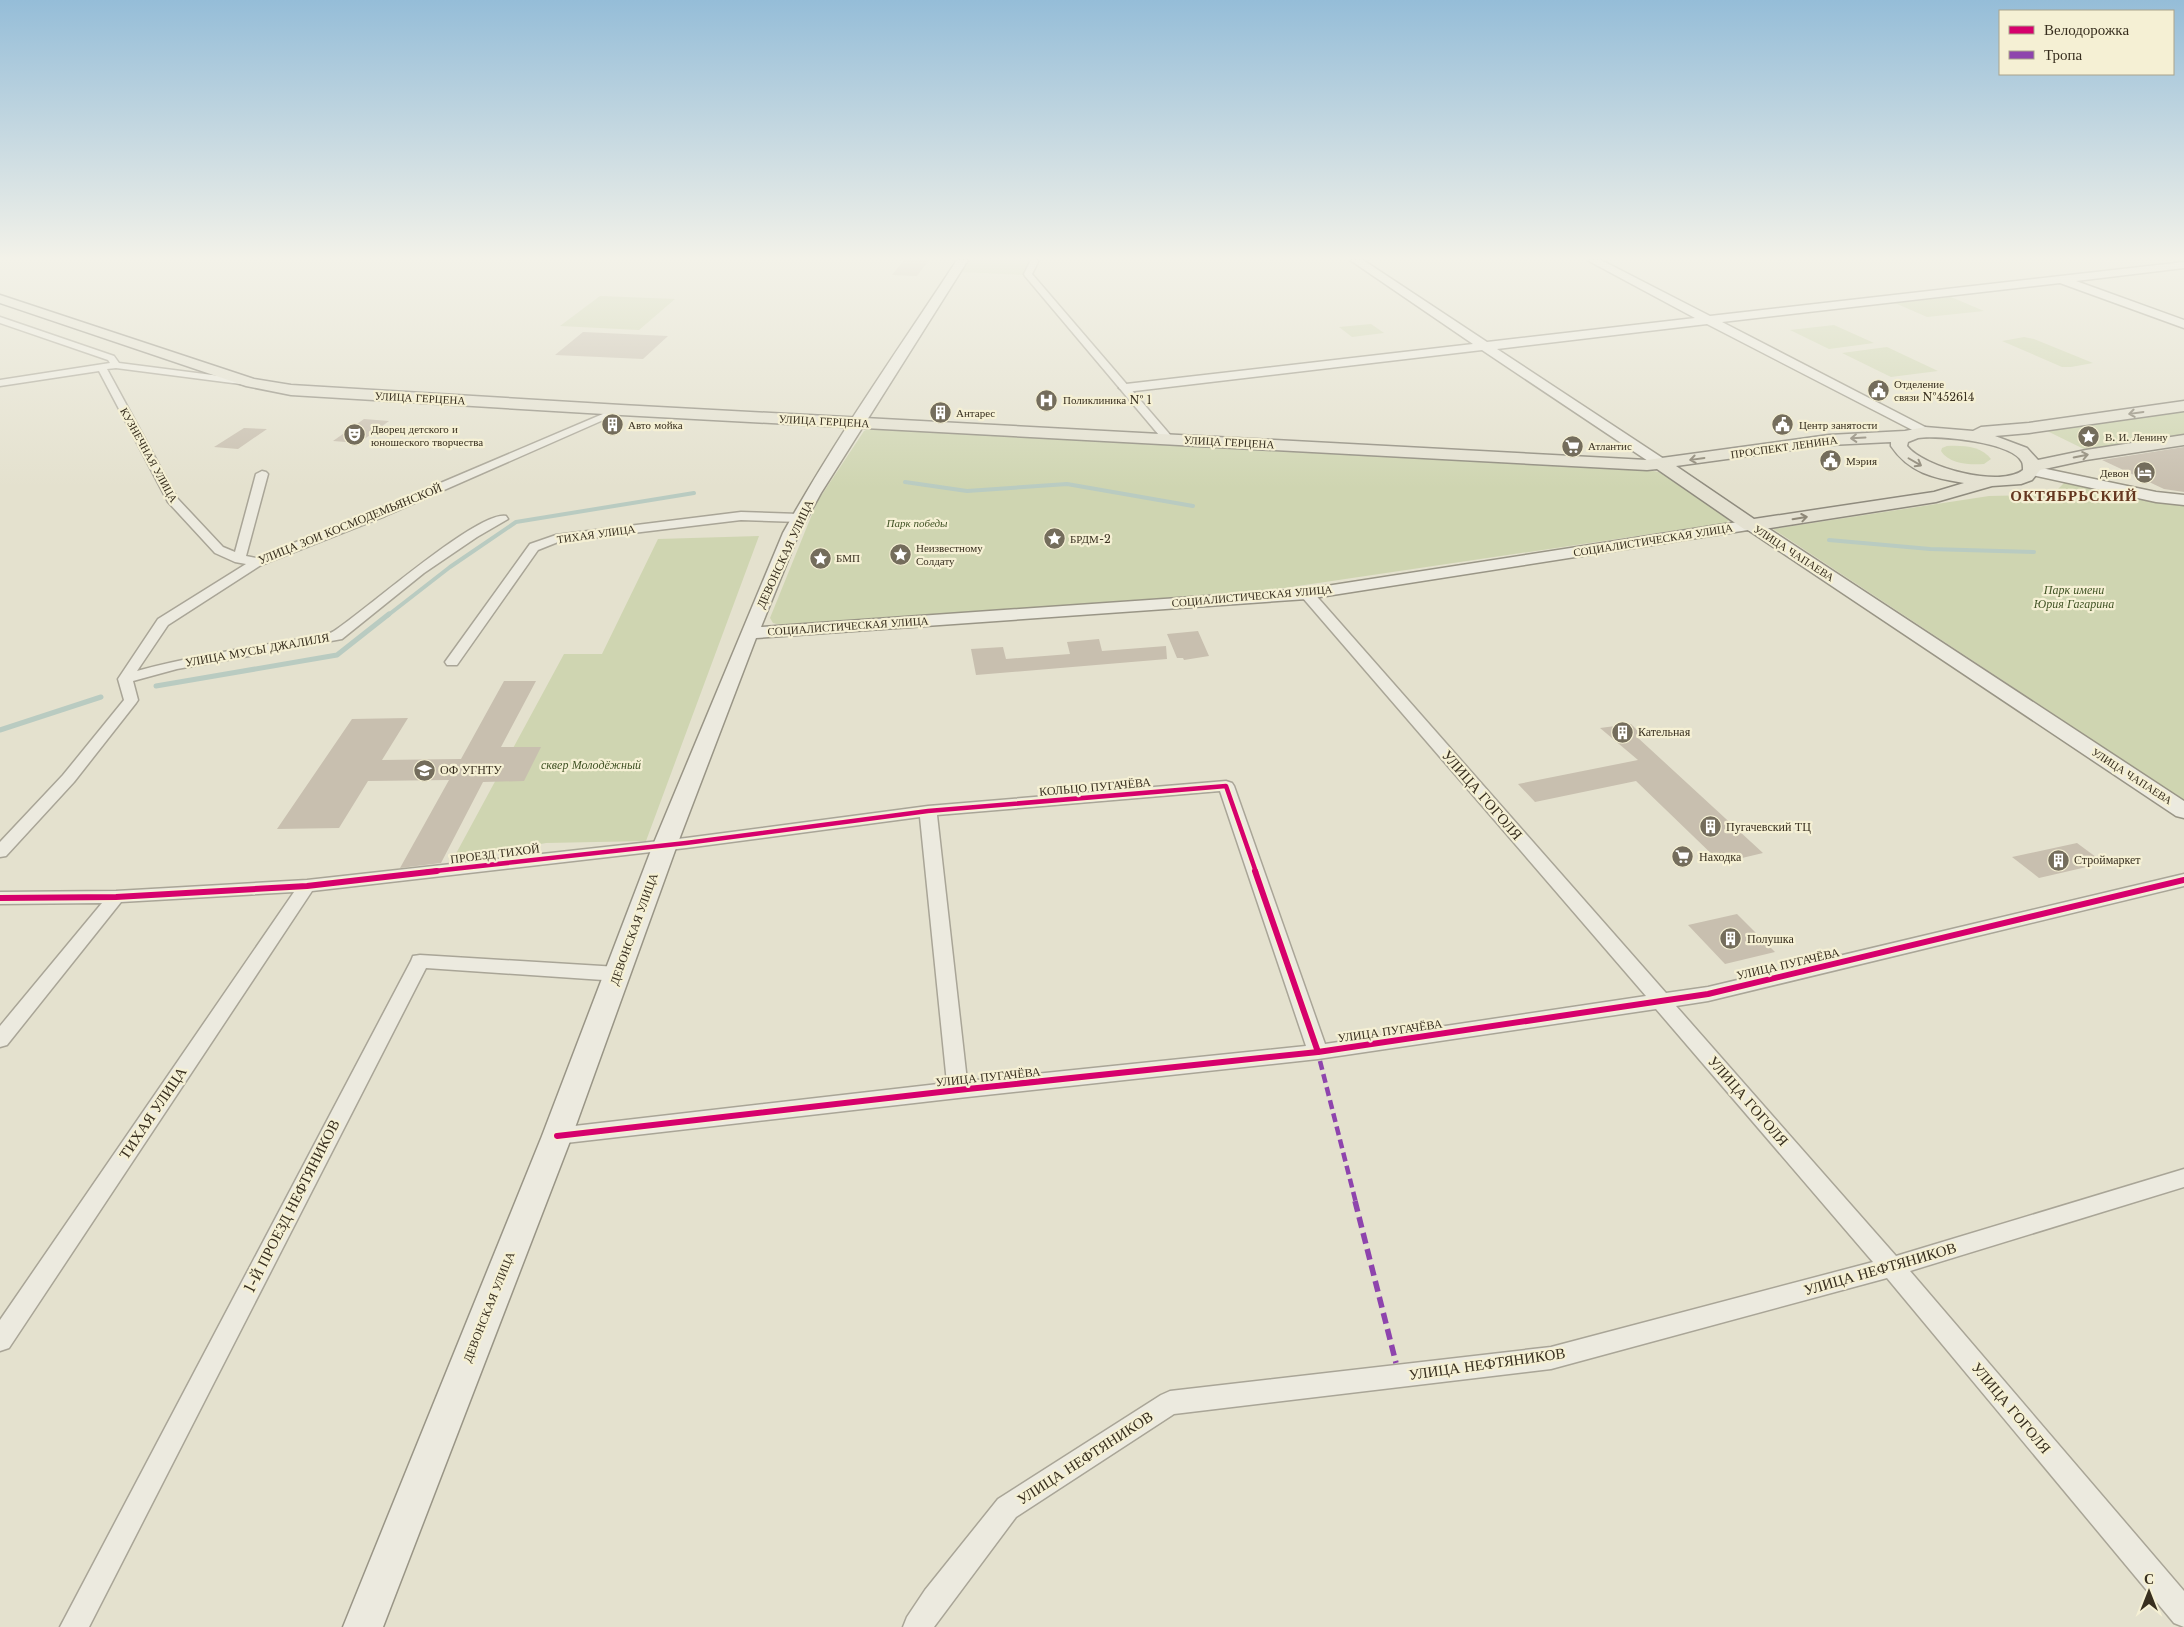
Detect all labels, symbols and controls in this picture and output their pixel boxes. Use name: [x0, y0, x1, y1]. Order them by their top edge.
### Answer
legend: [1999, 10, 2174, 75]
text: Велодорожка: [2044, 20, 2129, 39]
text: Тропа: [2044, 45, 2083, 64]
place label: Отделение связи №452614: [1894, 377, 1974, 404]
public building icon: Отделение связи №452614: [1866, 378, 1890, 402]
hospital icon: Поликлиника № 1: [1035, 388, 1059, 412]
street label: УЛИЦА ГЕРЦЕНА: [374, 389, 466, 407]
place label: Поликлиника № 1: [1063, 393, 1152, 407]
building icon: Антарес: [928, 401, 952, 425]
street label: КУЗНЕЧНАЯ УЛИЦА: [117, 405, 181, 505]
place label: Антарес: [956, 406, 995, 420]
one-way arrow: [2128, 408, 2144, 418]
street label: УЛИЦА ГЕРЦЕНА: [778, 412, 870, 430]
building icon: Авто мойка: [600, 413, 624, 437]
public building icon: Центр занятости: [1771, 413, 1795, 437]
place label: Авто мойка: [628, 418, 683, 432]
place label: Центр занятости: [1799, 418, 1878, 432]
place label: Дворец детского и юношеского творчества: [371, 422, 483, 449]
theatre icon: Дворец детского и юношеского творчества: [343, 423, 367, 447]
place icon: В. И. Ленину: [2077, 425, 2101, 449]
place label: В. И. Ленину: [2105, 430, 2168, 444]
street label: УЛИЦА ГЕРЦЕНА: [1183, 433, 1275, 451]
street label: ПРОСПЕКТ ЛЕНИНА: [1730, 433, 1838, 461]
supermarket icon: Атлантис: [1560, 434, 1584, 458]
one-way arrow: [1850, 434, 1866, 443]
place label: Атлантис: [1588, 439, 1632, 453]
public building icon: Мэрия: [1818, 449, 1842, 473]
one-way arrow: [2073, 451, 2089, 460]
one-way arrow: [1689, 454, 1705, 464]
place label: Мэрия: [1846, 454, 1877, 468]
one-way arrow: [1908, 457, 1923, 467]
hotel icon: Девон: [2133, 461, 2157, 485]
place label: Девон: [2100, 466, 2129, 480]
street label: УЛИЦА ЗОИ КОСМОДЕМЬЯНСКОЙ: [256, 480, 444, 567]
district label: ОКТЯБРЬСКИЙ: [2010, 486, 2138, 505]
street label: ДЕВОНСКАЯ УЛИЦА: [753, 497, 816, 611]
one-way arrow: [1791, 512, 1807, 522]
park label: Парк победы: [885, 516, 948, 530]
street label: СОЦИАЛИСТИЧЕСКАЯ УЛИЦА: [1572, 520, 1734, 560]
street label: ТИХАЯ УЛИЦА: [556, 522, 636, 546]
street label: УЛИЦА ЧАПАЕВА: [1751, 522, 1837, 584]
place icon: БРДМ-2: [1042, 527, 1066, 551]
place label: БРДМ-2: [1070, 532, 1111, 546]
place label: Неизвестному Солдату: [916, 541, 983, 568]
place icon: Неизвестному Солдату: [888, 542, 912, 566]
place icon: БМП: [808, 546, 832, 570]
place label: БМП: [836, 551, 860, 565]
street label: СОЦИАЛИСТИЧЕСКАЯ УЛИЦА: [1171, 582, 1333, 610]
park label: Парк имени Юрия Гагарина: [2033, 582, 2114, 611]
street label: СОЦИАЛИСТИЧЕСКАЯ УЛИЦА: [767, 613, 929, 639]
street label: УЛИЦА МУСЫ ДЖАЛИЛЯ: [184, 629, 330, 670]
building icon: Кательная: [1610, 720, 1634, 744]
place label: Кательная: [1638, 724, 1691, 739]
street label: УЛИЦА ЧАПАЕВА: [2089, 745, 2175, 807]
street label: УЛИЦА ГОГОЛЯ: [1438, 746, 1527, 844]
park label: сквер Молодёжный: [541, 757, 641, 772]
school or university icon: ОФ УГНТУ: [412, 758, 436, 782]
place label: ОФ УГНТУ: [440, 762, 502, 777]
street label: КОЛЬЦО ПУГАЧЁВА: [1038, 774, 1152, 799]
building icon: Пугачевский ТЦ: [1698, 815, 1722, 839]
place label: Пугачевский ТЦ: [1726, 819, 1811, 834]
street label: ПРОЕЗД ТИХОЙ: [449, 841, 541, 866]
supermarket icon: Находка: [1671, 845, 1695, 869]
building icon: Строймаркет: [2046, 848, 2070, 872]
place label: Находка: [1699, 849, 1742, 864]
place label: Строймаркет: [2074, 852, 2141, 867]
street label: ДЕВОНСКАЯ УЛИЦА: [606, 870, 661, 987]
building icon: Полушка: [1719, 927, 1743, 951]
place label: Полушка: [1747, 931, 1794, 946]
street label: УЛИЦА ПУГАЧЁВА: [1735, 944, 1841, 983]
street label: УЛИЦА ПУГАЧЁВА: [1337, 1016, 1443, 1045]
street label: УЛИЦА ГОГОЛЯ: [1704, 1052, 1793, 1150]
street label: ТИХАЯ УЛИЦА: [115, 1063, 191, 1163]
street label: УЛИЦА ПУГАЧЁВА: [935, 1064, 1041, 1089]
street label: 1-Й ПРОЕЗД НЕФТЯНИКОВ: [240, 1116, 344, 1295]
street label: УЛИЦА НЕФТЯНИКОВ: [1801, 1238, 1958, 1299]
street label: ДЕВОНСКАЯ УЛИЦА: [459, 1249, 518, 1364]
street label: УЛИЦА НЕФТЯНИКОВ: [1407, 1343, 1567, 1384]
street label: УЛИЦА ГОГОЛЯ: [1968, 1358, 2055, 1457]
street label: УЛИЦА НЕФТЯНИКОВ: [1013, 1407, 1156, 1509]
north arrow: [2124, 1567, 2174, 1617]
text: С: [2144, 1570, 2154, 1588]

